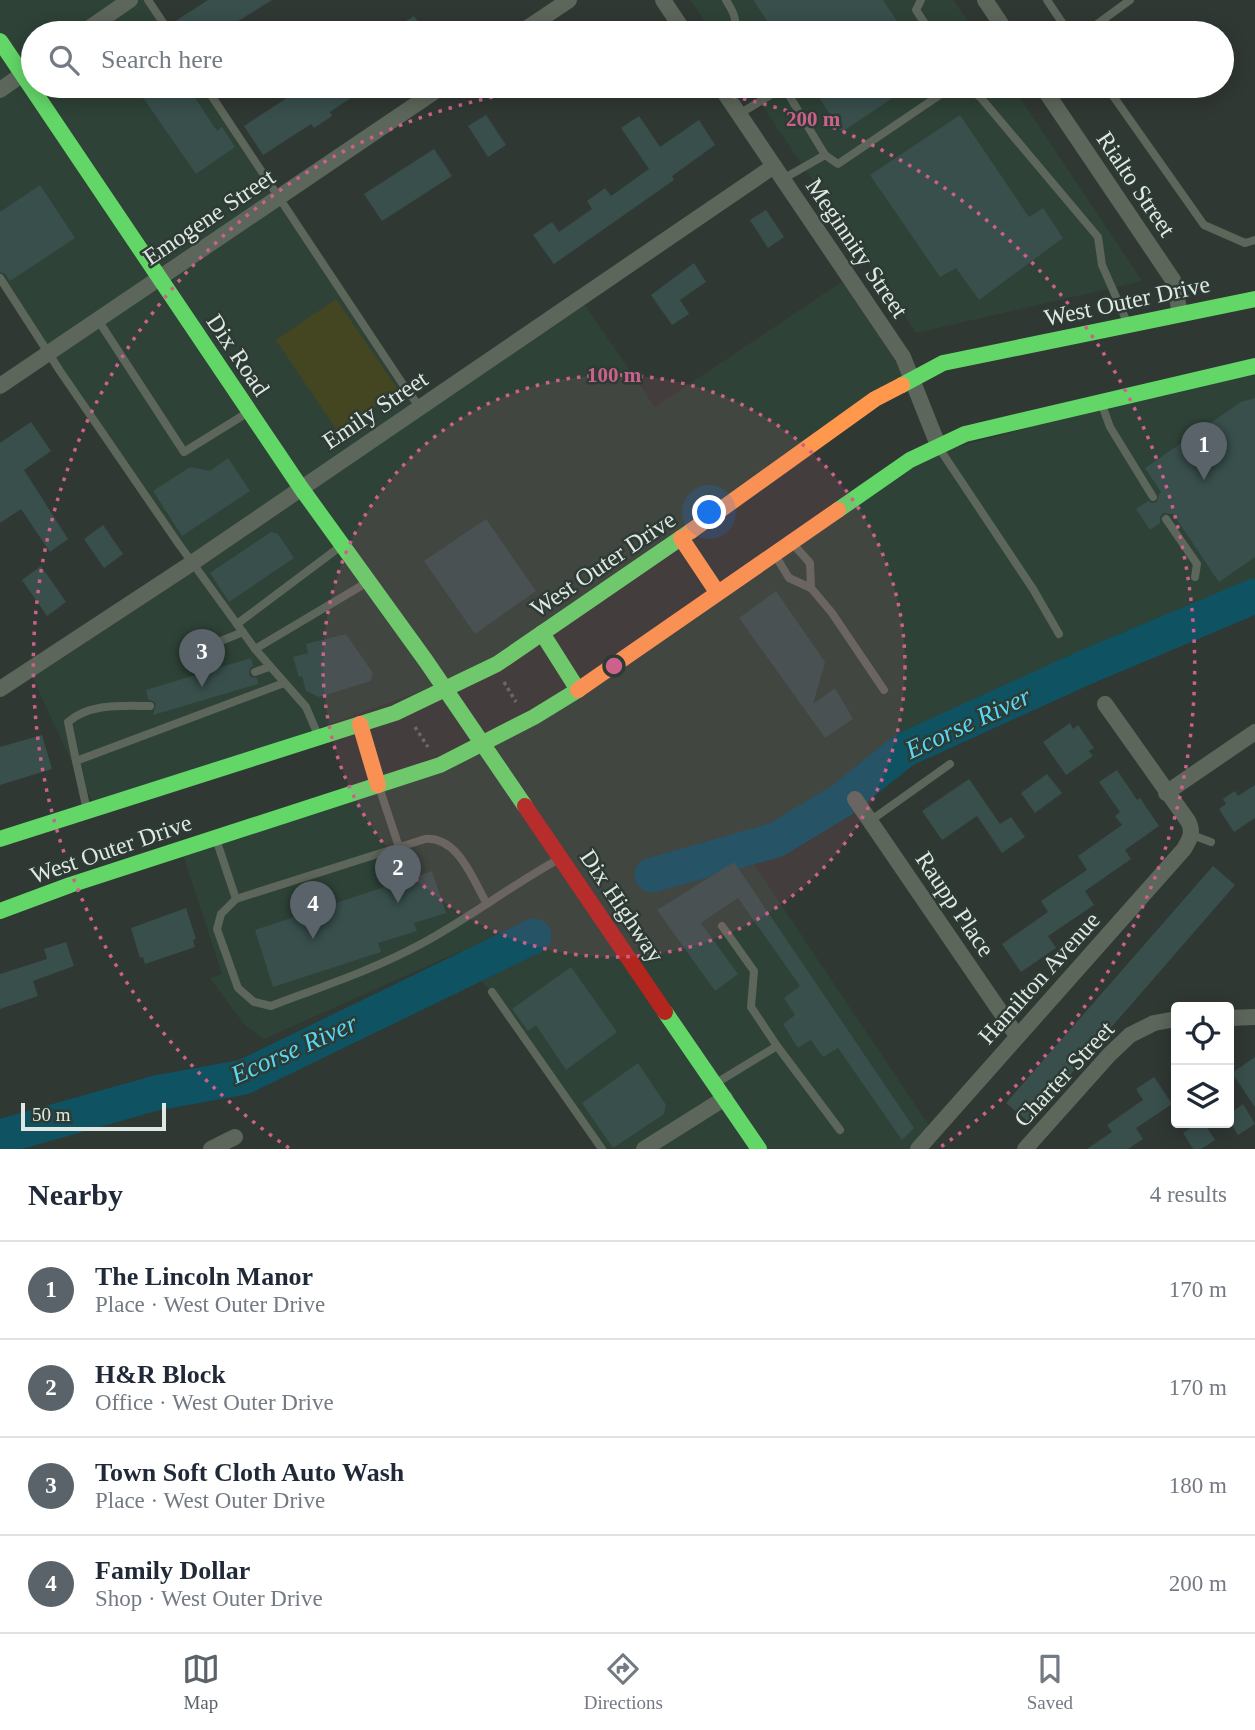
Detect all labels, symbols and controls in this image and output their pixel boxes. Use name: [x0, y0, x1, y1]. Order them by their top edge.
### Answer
search box: [21, 21, 1234, 98]
icon: search: [45, 41, 83, 79]
text: Search here: [101, 45, 223, 74]
text: 200 m: [786, 107, 841, 131]
street label: Rialto Street: [1091, 127, 1181, 242]
street label: Emogene Street: [138, 163, 280, 270]
street label: Meginnity Street: [801, 174, 913, 323]
street label: West Outer Drive: [1042, 271, 1212, 331]
street label: Dix Road: [201, 309, 275, 401]
text: 100 m: [587, 363, 642, 387]
street label: Emily Street: [318, 365, 433, 455]
pin: 1: [1181, 422, 1227, 480]
your location: [692, 495, 726, 529]
street label: West Outer Drive: [526, 506, 680, 622]
pin: 3: [179, 629, 225, 687]
centre of rings: [602, 654, 626, 678]
water label: Ecorse River: [900, 681, 1036, 765]
street label: West Outer Drive: [27, 809, 195, 889]
pin: 2: [375, 845, 421, 903]
street label: Dix Highway: [575, 845, 669, 967]
street label: Raupp Place: [910, 847, 1000, 961]
pin: 4: [290, 881, 336, 939]
street label: Hamilton Avenue: [973, 907, 1105, 1049]
map controls: [1171, 1002, 1234, 1128]
button: locate: [1171, 1002, 1234, 1065]
water label: Ecorse River: [226, 1008, 362, 1090]
street label: Charter Street: [1009, 1016, 1119, 1132]
button: layers: [1171, 1065, 1234, 1128]
scale bar: [21, 1100, 166, 1132]
text: 50 m: [32, 1104, 71, 1125]
text: Nearby: [28, 1178, 123, 1211]
text: 4 results: [1150, 1182, 1227, 1207]
text: The Lincoln Manor: [95, 1262, 313, 1291]
text: 1: [45, 1277, 57, 1302]
text: 170 m: [1169, 1277, 1227, 1302]
text: Place · West Outer Drive: [95, 1292, 325, 1317]
text: H&R Block: [95, 1360, 226, 1389]
text: 2: [45, 1375, 57, 1400]
text: 170 m: [1169, 1375, 1227, 1400]
text: Office · West Outer Drive: [95, 1390, 334, 1415]
text: Town Soft Cloth Auto Wash: [95, 1458, 404, 1487]
text: 3: [45, 1473, 57, 1498]
text: 180 m: [1169, 1473, 1227, 1498]
text: Place · West Outer Drive: [95, 1488, 325, 1513]
text: Family Dollar: [95, 1556, 250, 1585]
text: 4: [45, 1571, 57, 1596]
text: 200 m: [1169, 1571, 1227, 1596]
text: Shop · West Outer Drive: [95, 1586, 323, 1611]
tab: Map: [182, 1650, 220, 1714]
tab: Directions: [584, 1650, 663, 1714]
tab: Saved: [1027, 1650, 1073, 1714]

